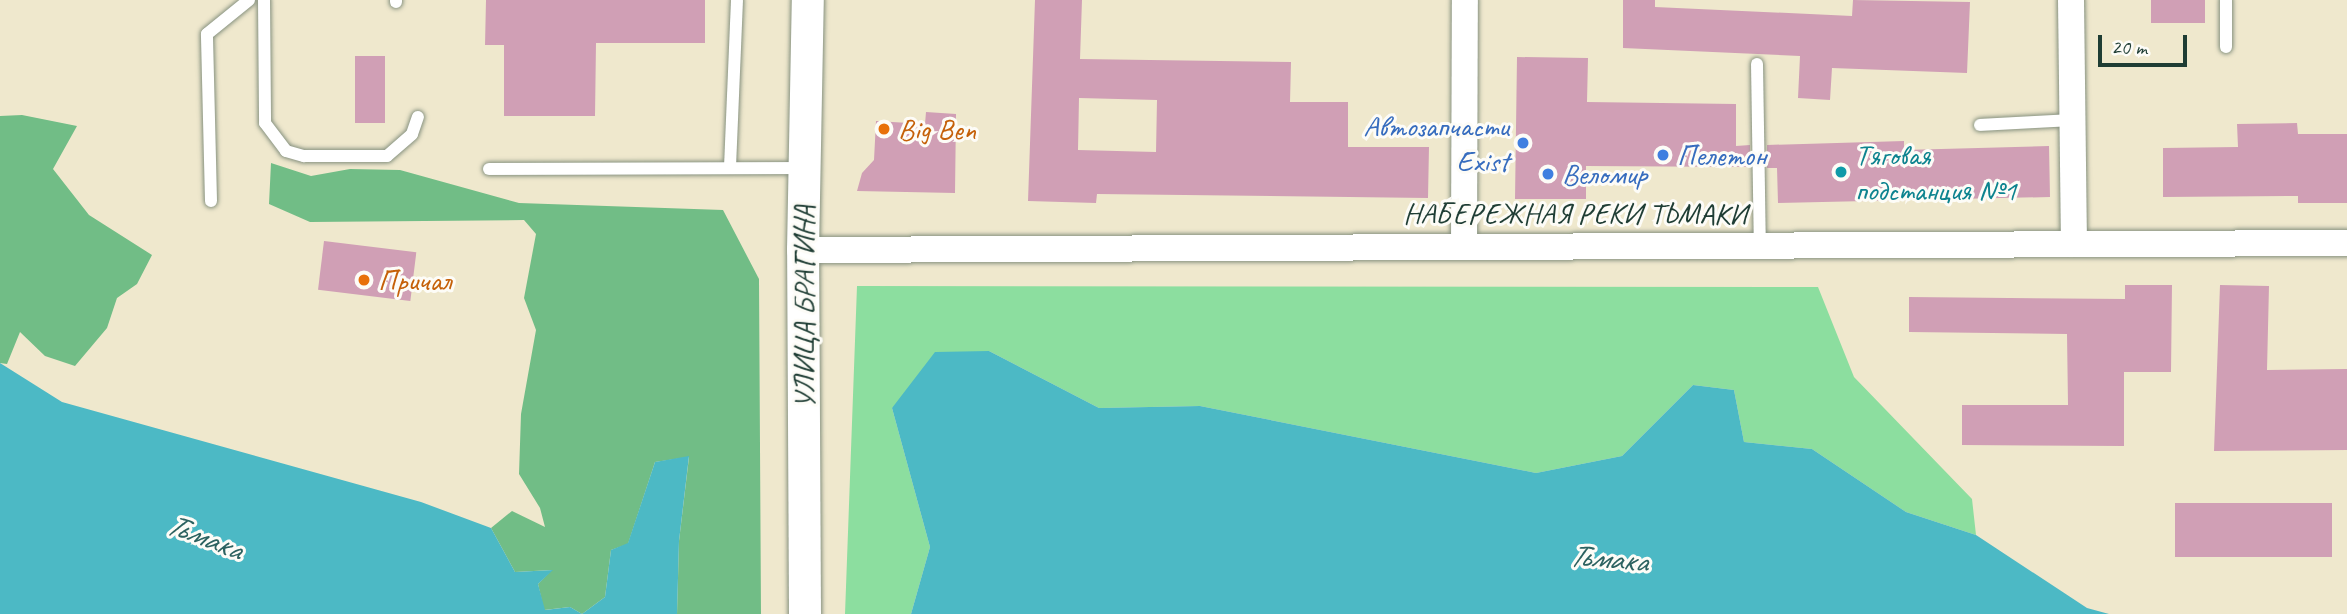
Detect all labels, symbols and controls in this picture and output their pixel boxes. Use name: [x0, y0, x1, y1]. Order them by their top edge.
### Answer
scale bar: [2102, 21, 2191, 65]
text: 20 m: [2111, 34, 2147, 60]
place label: Автозапчасти Exist: [1363, 108, 1509, 178]
place label: Big Ben: [898, 111, 976, 147]
marker: Big Ben: [876, 121, 892, 137]
marker: Автозапчасти Exist: [1515, 135, 1531, 151]
place label: Пелетон: [1677, 137, 1766, 173]
place label: Тяговая подстанция №1: [1855, 137, 2016, 208]
marker: Пелетон: [1655, 147, 1671, 163]
place label: Веломир: [1562, 156, 1647, 192]
marker: Тяговая подстанция №1: [1833, 164, 1849, 180]
marker: Веломир: [1540, 166, 1556, 182]
street label: НАБЕРЕЖНАЯ РЕКИ ТЬМАКИ: [1404, 195, 1746, 231]
street label: УЛИЦА БРАГИНА: [786, 205, 822, 409]
place label: Причал: [378, 262, 451, 298]
marker: Причал: [356, 272, 372, 288]
water label: Тьмака: [161, 505, 247, 569]
water label: Тьмака: [1567, 536, 1649, 582]

